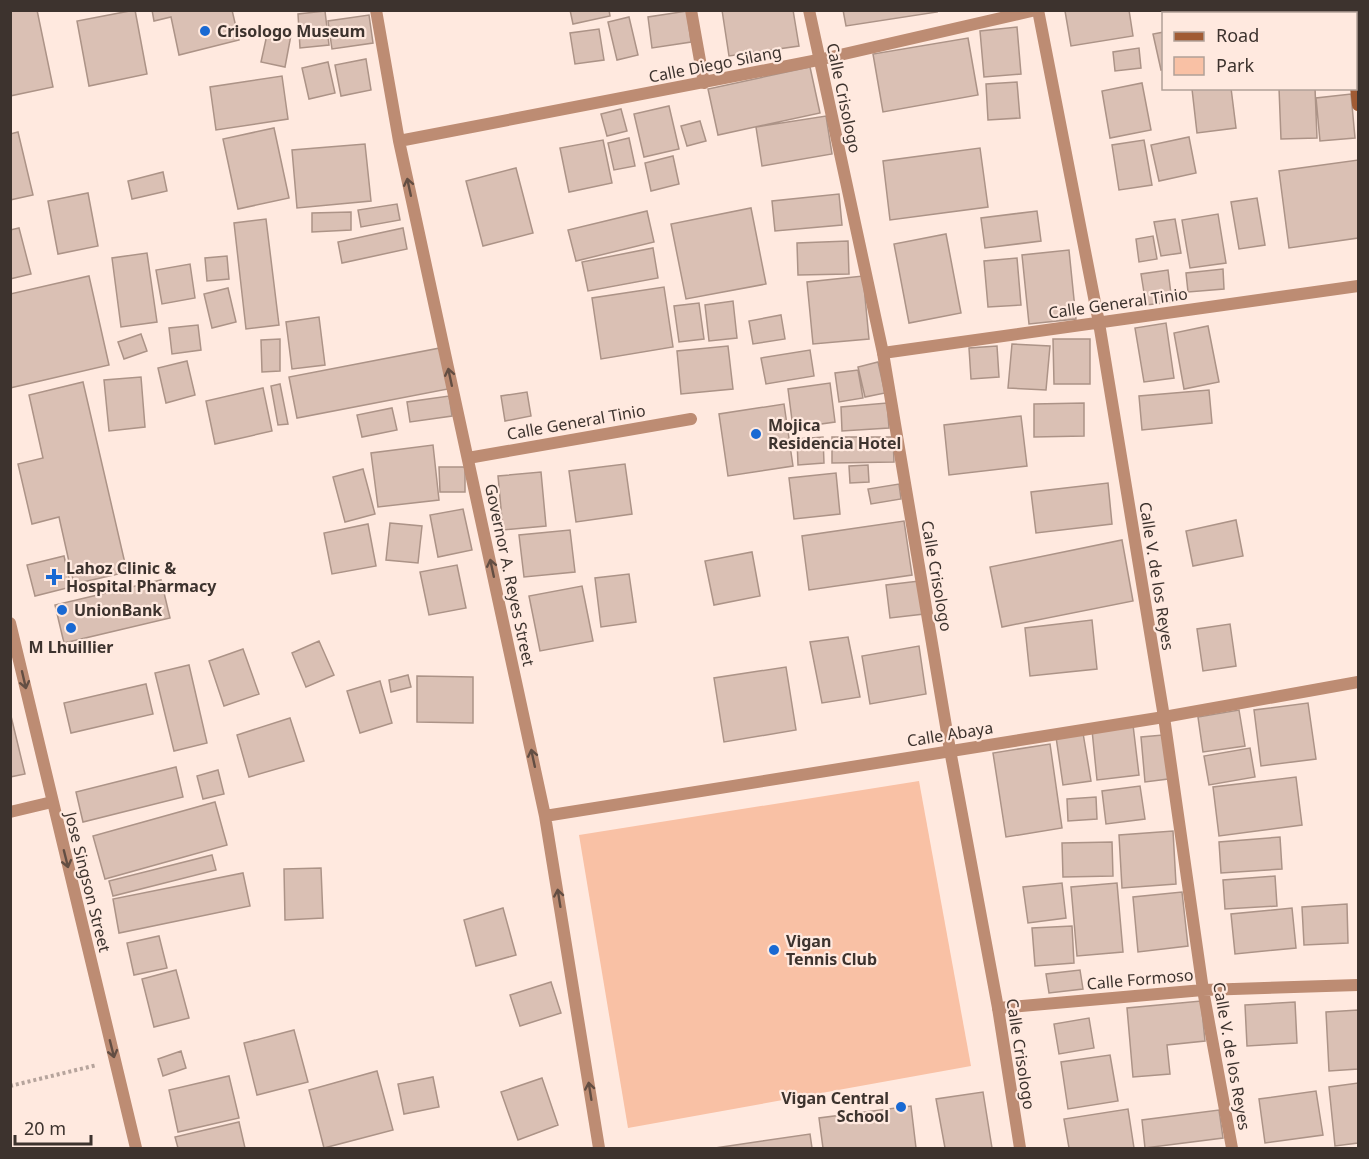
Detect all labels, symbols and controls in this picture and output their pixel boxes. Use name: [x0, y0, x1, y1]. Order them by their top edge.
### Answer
legend: [1162, 12, 1357, 90]
place label: Crisologo Museum: [217, 20, 365, 42]
text: Road: [1216, 23, 1259, 47]
marker: Crisologo Museum: [198, 24, 212, 38]
street label: Calle Diego Silang: [647, 40, 783, 88]
street label: Calle Crisologo: [822, 41, 866, 155]
text: Park: [1216, 53, 1254, 77]
one-way arrow: [403, 177, 415, 196]
street label: Calle General Tinio: [1047, 282, 1189, 324]
one-way arrow: [444, 368, 456, 387]
street label: Calle General Tinio: [505, 399, 647, 445]
place label: Mojica Residencia Hotel: [768, 414, 901, 454]
marker: Mojica Residencia Hotel: [749, 427, 763, 441]
street label: Governor A. Reyes Street: [480, 482, 540, 669]
street label: Calle V. de los Reyes: [1134, 500, 1180, 652]
street label: Calle Crisologo: [916, 519, 958, 633]
place label: Lahoz Clinic & Hospital Pharmacy: [66, 557, 217, 597]
one-way arrow: [485, 559, 497, 578]
marker: Lahoz Clinic & Hospital Pharmacy: [47, 570, 61, 584]
place label: UnionBank: [74, 599, 162, 621]
marker: UnionBank: [55, 603, 69, 617]
marker: M Lhuillier: [64, 621, 78, 635]
place label: M Lhuillier: [29, 636, 113, 658]
one-way arrow: [18, 670, 30, 689]
street label: Calle Abaya: [905, 716, 995, 752]
one-way arrow: [527, 749, 538, 769]
street label: Jose Singson Street: [59, 808, 116, 955]
one-way arrow: [60, 849, 72, 868]
one-way arrow: [553, 889, 564, 909]
place label: Vigan Tennis Club: [786, 930, 877, 970]
marker: Vigan Tennis Club: [767, 943, 781, 957]
street label: Calle Formoso: [1086, 963, 1194, 995]
street label: Calle V. de los Reyes: [1208, 980, 1256, 1132]
street label: Calle Crisologo: [1001, 997, 1041, 1111]
one-way arrow: [106, 1039, 118, 1058]
one-way arrow: [584, 1081, 595, 1101]
place label: Vigan Central School: [781, 1087, 889, 1127]
marker: Vigan Central School: [894, 1100, 908, 1114]
scale bar: [15, 1108, 92, 1146]
text: 20 m: [24, 1116, 66, 1140]

